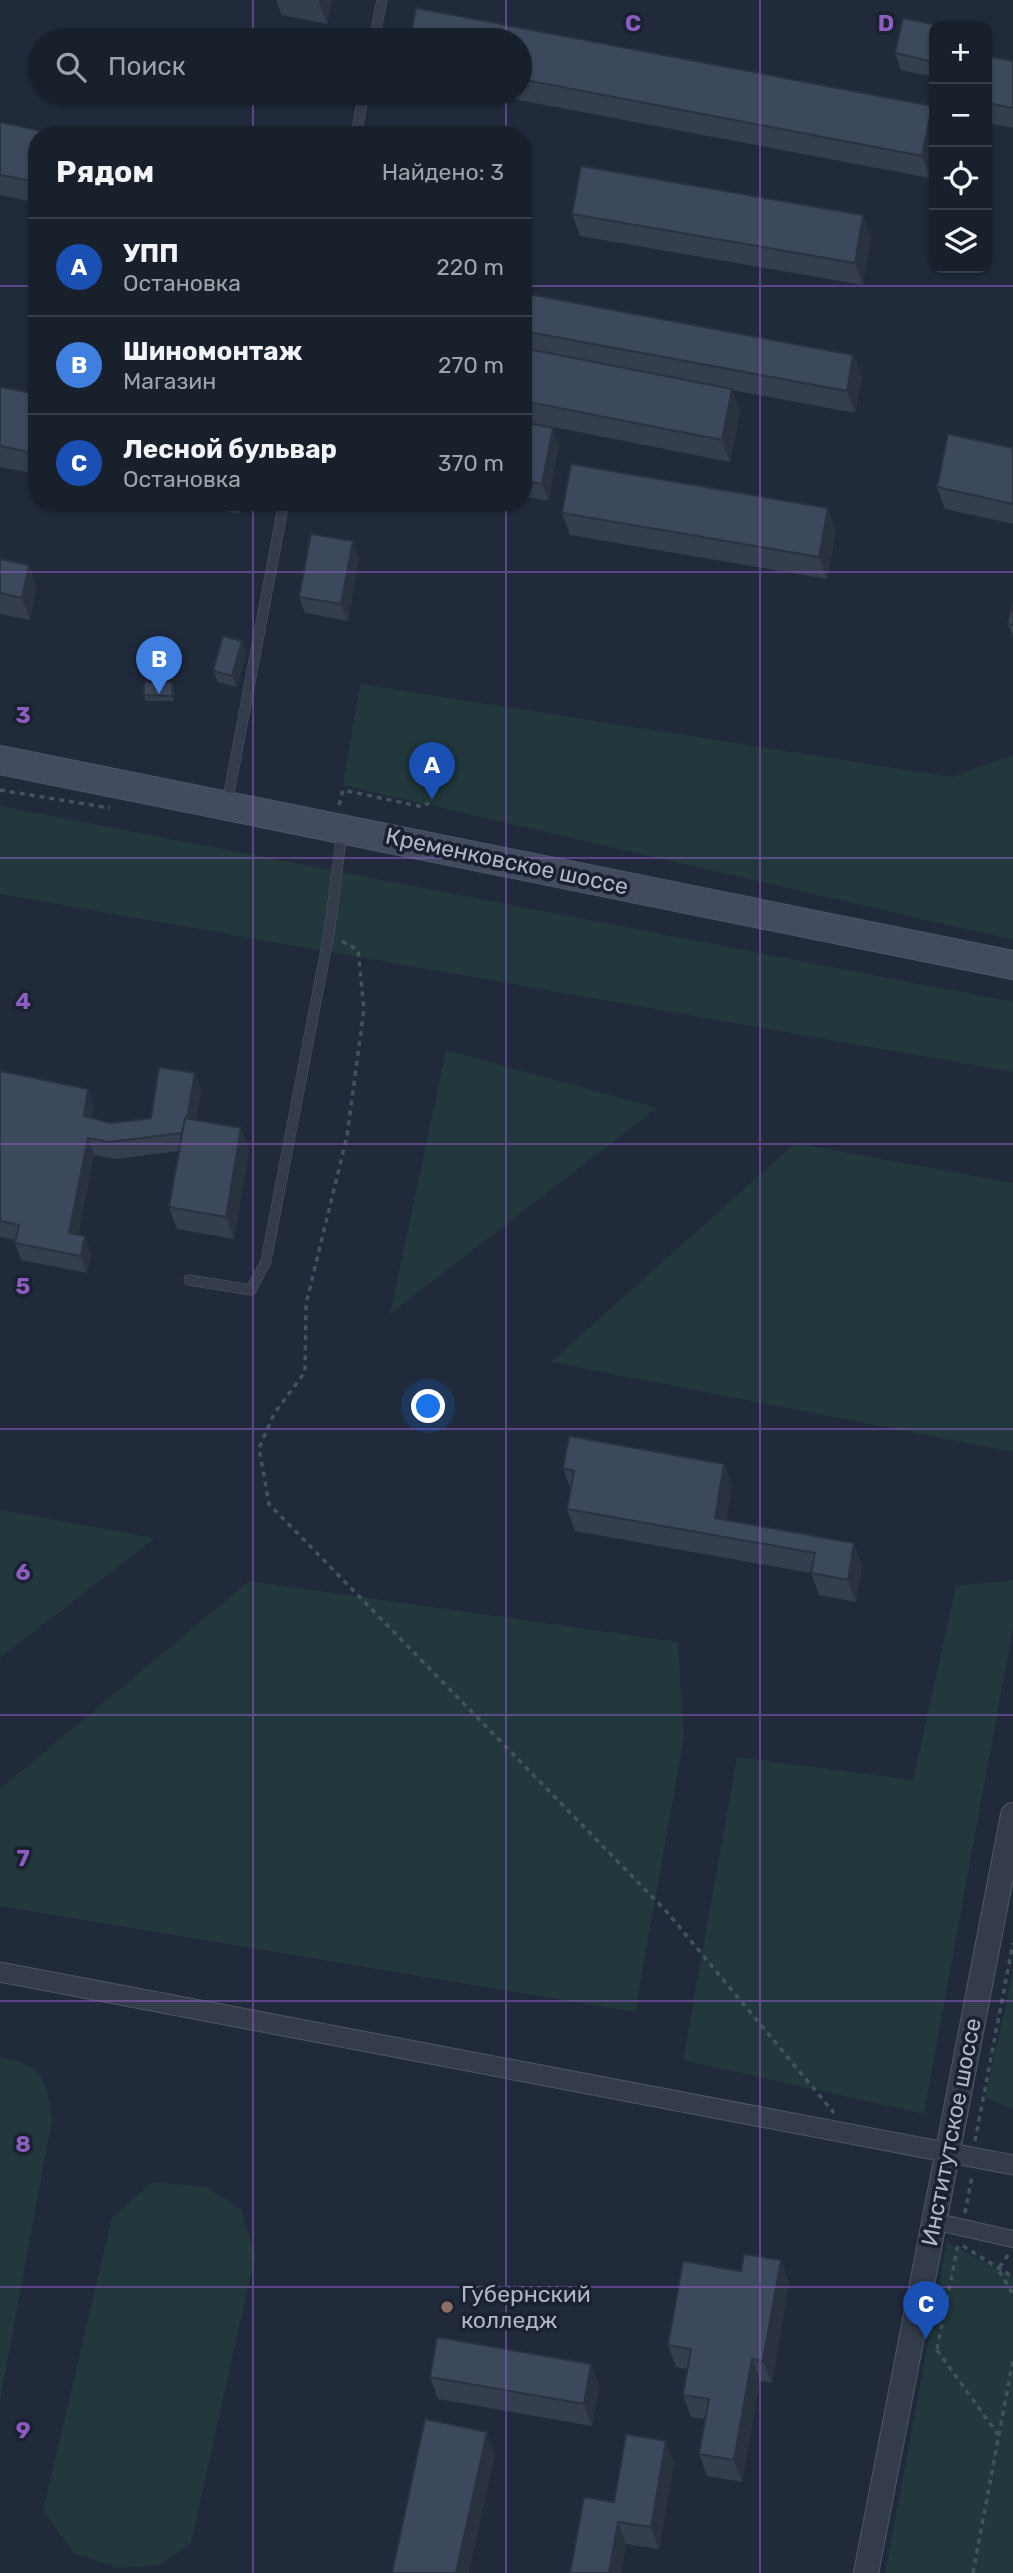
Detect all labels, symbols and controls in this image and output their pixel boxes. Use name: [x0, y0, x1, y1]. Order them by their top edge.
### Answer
text: C: [625, 9, 641, 37]
text: D: [878, 9, 894, 37]
map controls: [929, 21, 992, 273]
button: +: [929, 21, 992, 84]
search box: [28, 28, 532, 105]
icon: search: [52, 48, 90, 86]
text: Поиск: [108, 51, 186, 82]
button: −: [929, 84, 992, 147]
button: locate: [929, 147, 992, 210]
text: Рядом: [56, 154, 154, 190]
text: Найдено: 3: [382, 158, 504, 186]
button: layers: [929, 210, 992, 273]
text: УПП: [123, 238, 179, 269]
text: A: [71, 253, 87, 281]
text: 220 m: [436, 253, 504, 281]
text: Остановка: [123, 269, 241, 297]
text: Шиномонтаж: [123, 336, 302, 367]
text: B: [71, 351, 87, 379]
text: 270 m: [438, 351, 504, 379]
text: Магазин: [123, 367, 216, 395]
text: Лесной бульвар: [123, 434, 337, 465]
text: C: [71, 449, 87, 477]
text: 370 m: [438, 449, 504, 477]
text: Остановка: [123, 465, 241, 493]
pin: B: [136, 636, 182, 694]
text: 3: [15, 701, 31, 729]
pin: A: [409, 742, 455, 800]
street label: Кременковское шоссе: [383, 822, 631, 900]
text: 4: [15, 987, 31, 1015]
text: 5: [16, 1272, 31, 1300]
your location: [411, 1389, 445, 1423]
text: 6: [16, 1558, 31, 1586]
text: 7: [16, 1844, 30, 1872]
street label: Институтское шоссе: [915, 2016, 987, 2248]
text: 8: [15, 2130, 31, 2158]
place label: Губернский колледж: [461, 2280, 591, 2334]
pin: C: [903, 2281, 949, 2339]
marker: Губернский колледж: [439, 2299, 455, 2315]
text: 9: [16, 2416, 30, 2444]

